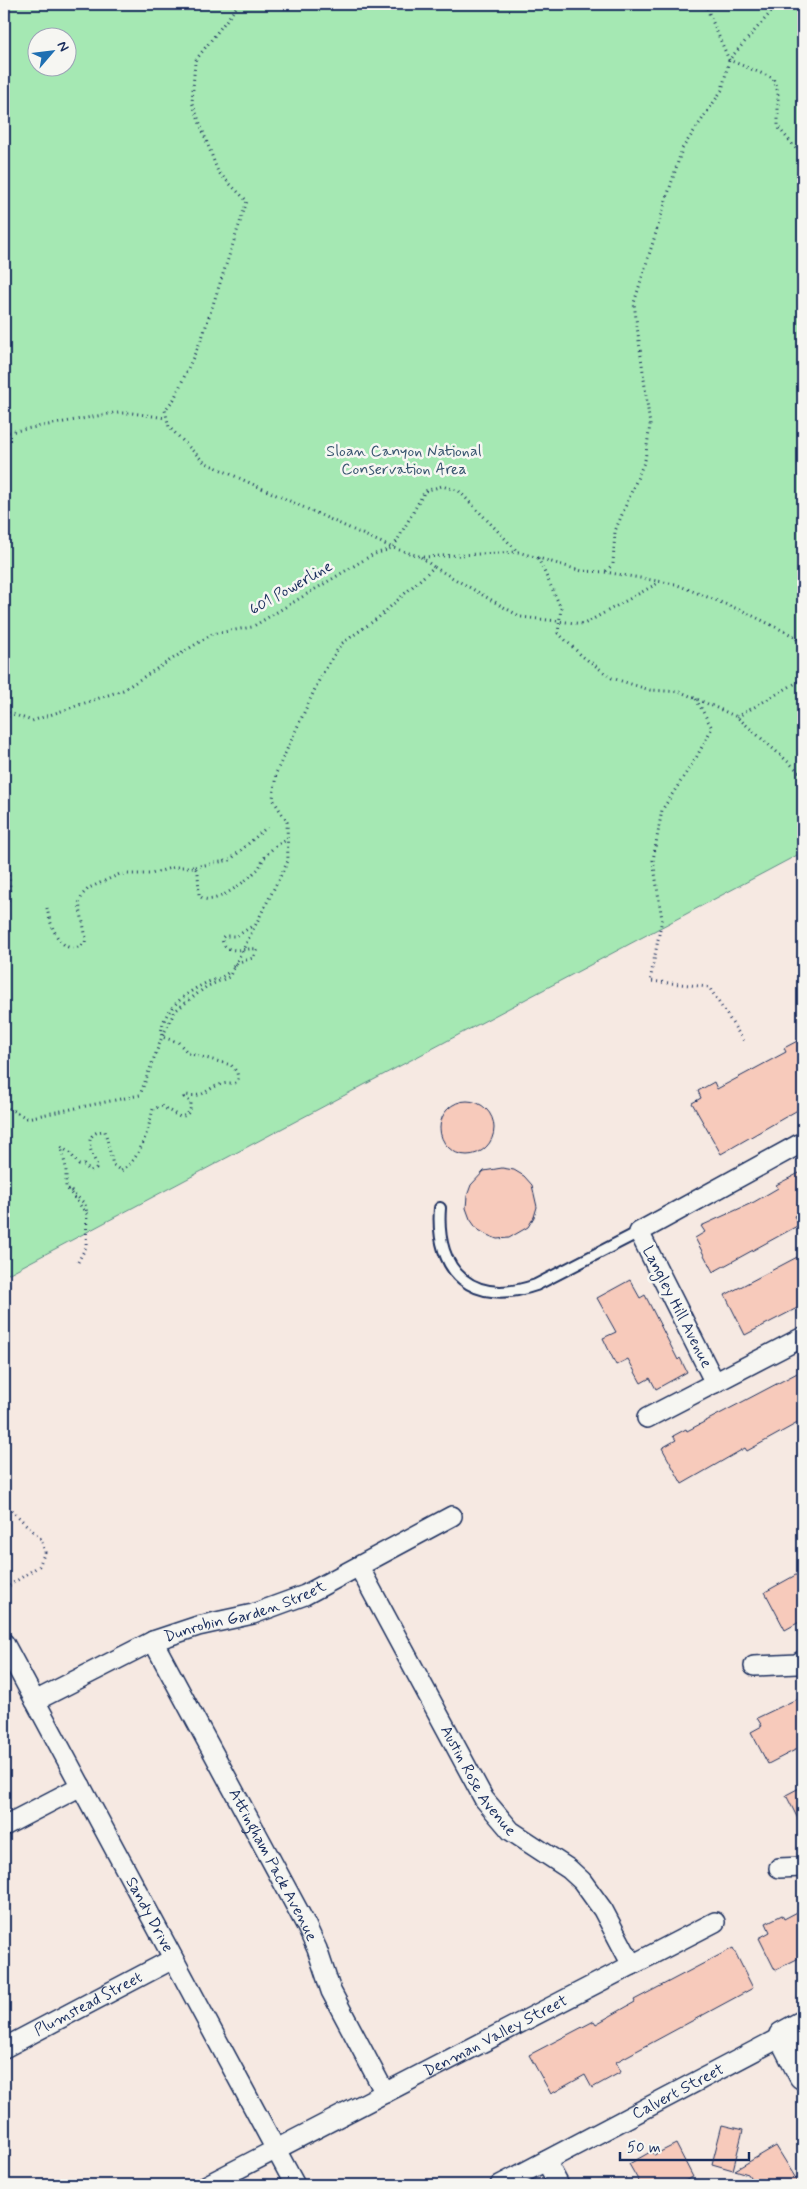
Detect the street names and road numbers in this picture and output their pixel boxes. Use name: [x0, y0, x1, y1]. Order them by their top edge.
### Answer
street label: 601 Powerline: [246, 556, 337, 620]
street label: Langley Hill Avenue: [636, 1242, 717, 1372]
street label: Dunrobin Garden Street: [161, 1575, 330, 1647]
street label: Austin Rose Avenue: [436, 1722, 521, 1840]
street label: Attingham Pack Avenue: [224, 1785, 323, 1945]
street label: Sandy Drive: [121, 1873, 178, 1956]
street label: Plumstead Street: [30, 1967, 146, 2041]
street label: Denman Valley Street: [420, 1990, 571, 2081]
street label: Calvert Street: [628, 2058, 728, 2124]

